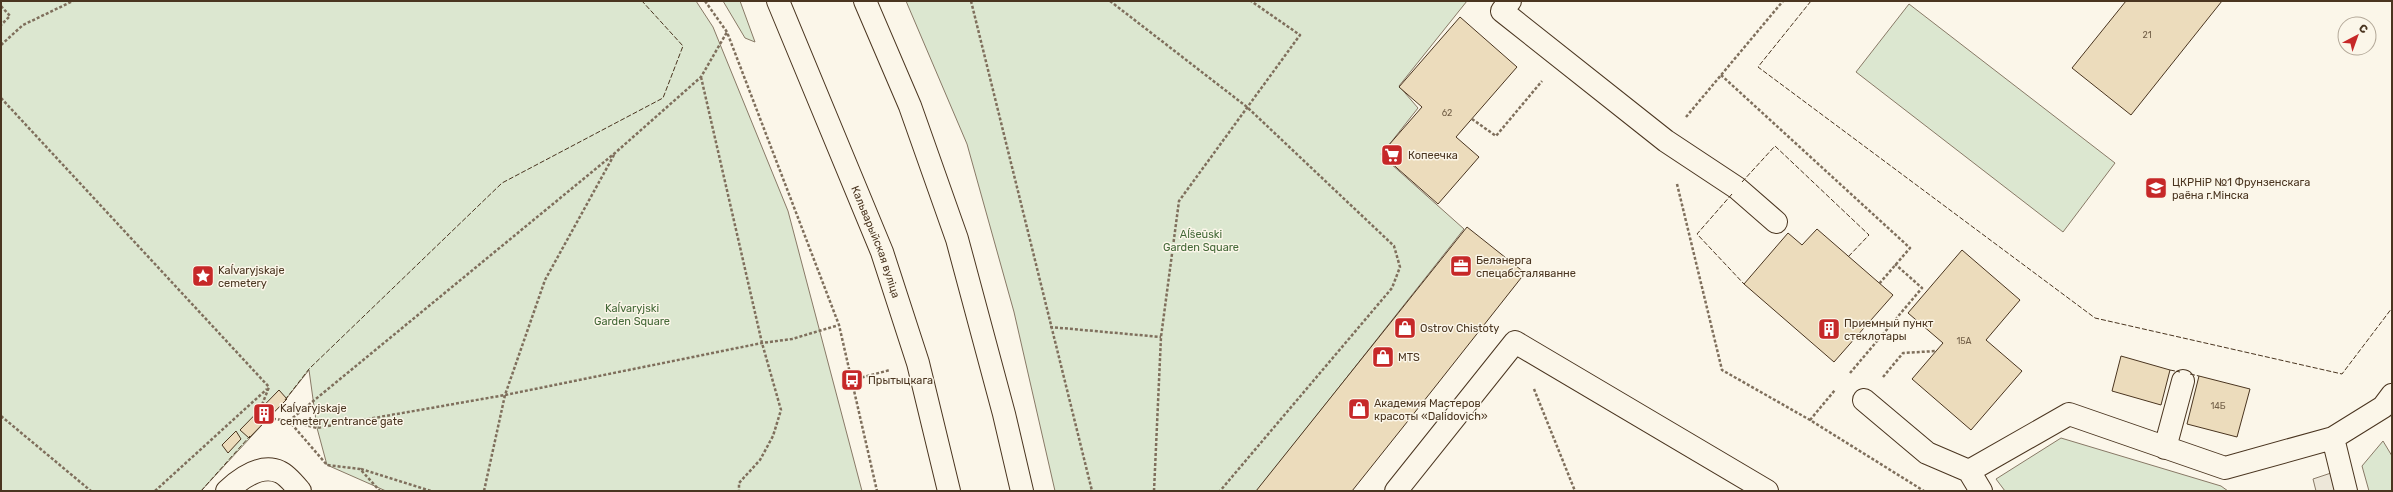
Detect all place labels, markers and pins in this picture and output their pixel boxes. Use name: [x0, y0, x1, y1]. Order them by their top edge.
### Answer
supermarket icon: Копеечка: [1379, 142, 1405, 168]
place label: Копеечка: [1408, 149, 1458, 162]
school or university icon: ЦКРНіР №1 Фрунзенскага раёна г.Мінска: [2143, 175, 2169, 201]
place label: ЦКРНіР №1 Фрунзенскага раёна г.Мінска: [2172, 176, 2310, 202]
office icon: Белэнерга спецабсталяванне: [1448, 253, 1474, 279]
place label: Белэнерга спецабсталяванне: [1476, 254, 1576, 280]
place icon: Kaĺvaryjskaje cemetery: [190, 263, 216, 289]
place label: Kaĺvaryjskaje cemetery: [218, 264, 285, 290]
shop icon: Ostrov Chistoty: [1392, 315, 1418, 341]
building icon: Приемный пункт стеклотары: [1816, 316, 1842, 342]
place label: Приемный пункт стеклотары: [1844, 317, 1934, 343]
place label: Ostrov Chistoty: [1420, 322, 1499, 335]
shop icon: MTS: [1370, 344, 1396, 370]
place label: MTS: [1398, 351, 1420, 364]
bus stop icon: Прытыцкага: [839, 367, 865, 393]
place label: Прытыцкага: [868, 374, 933, 387]
shop icon: Академия Мастеров красоты «Dalidovich»: [1346, 396, 1372, 422]
place label: Академия Мастеров красоты «Dalidovich»: [1374, 397, 1488, 423]
building icon: Kaĺvaryjskaje cemetery entrance gate: [251, 401, 277, 427]
place label: Kaĺvaryjskaje cemetery entrance gate: [280, 402, 403, 428]

